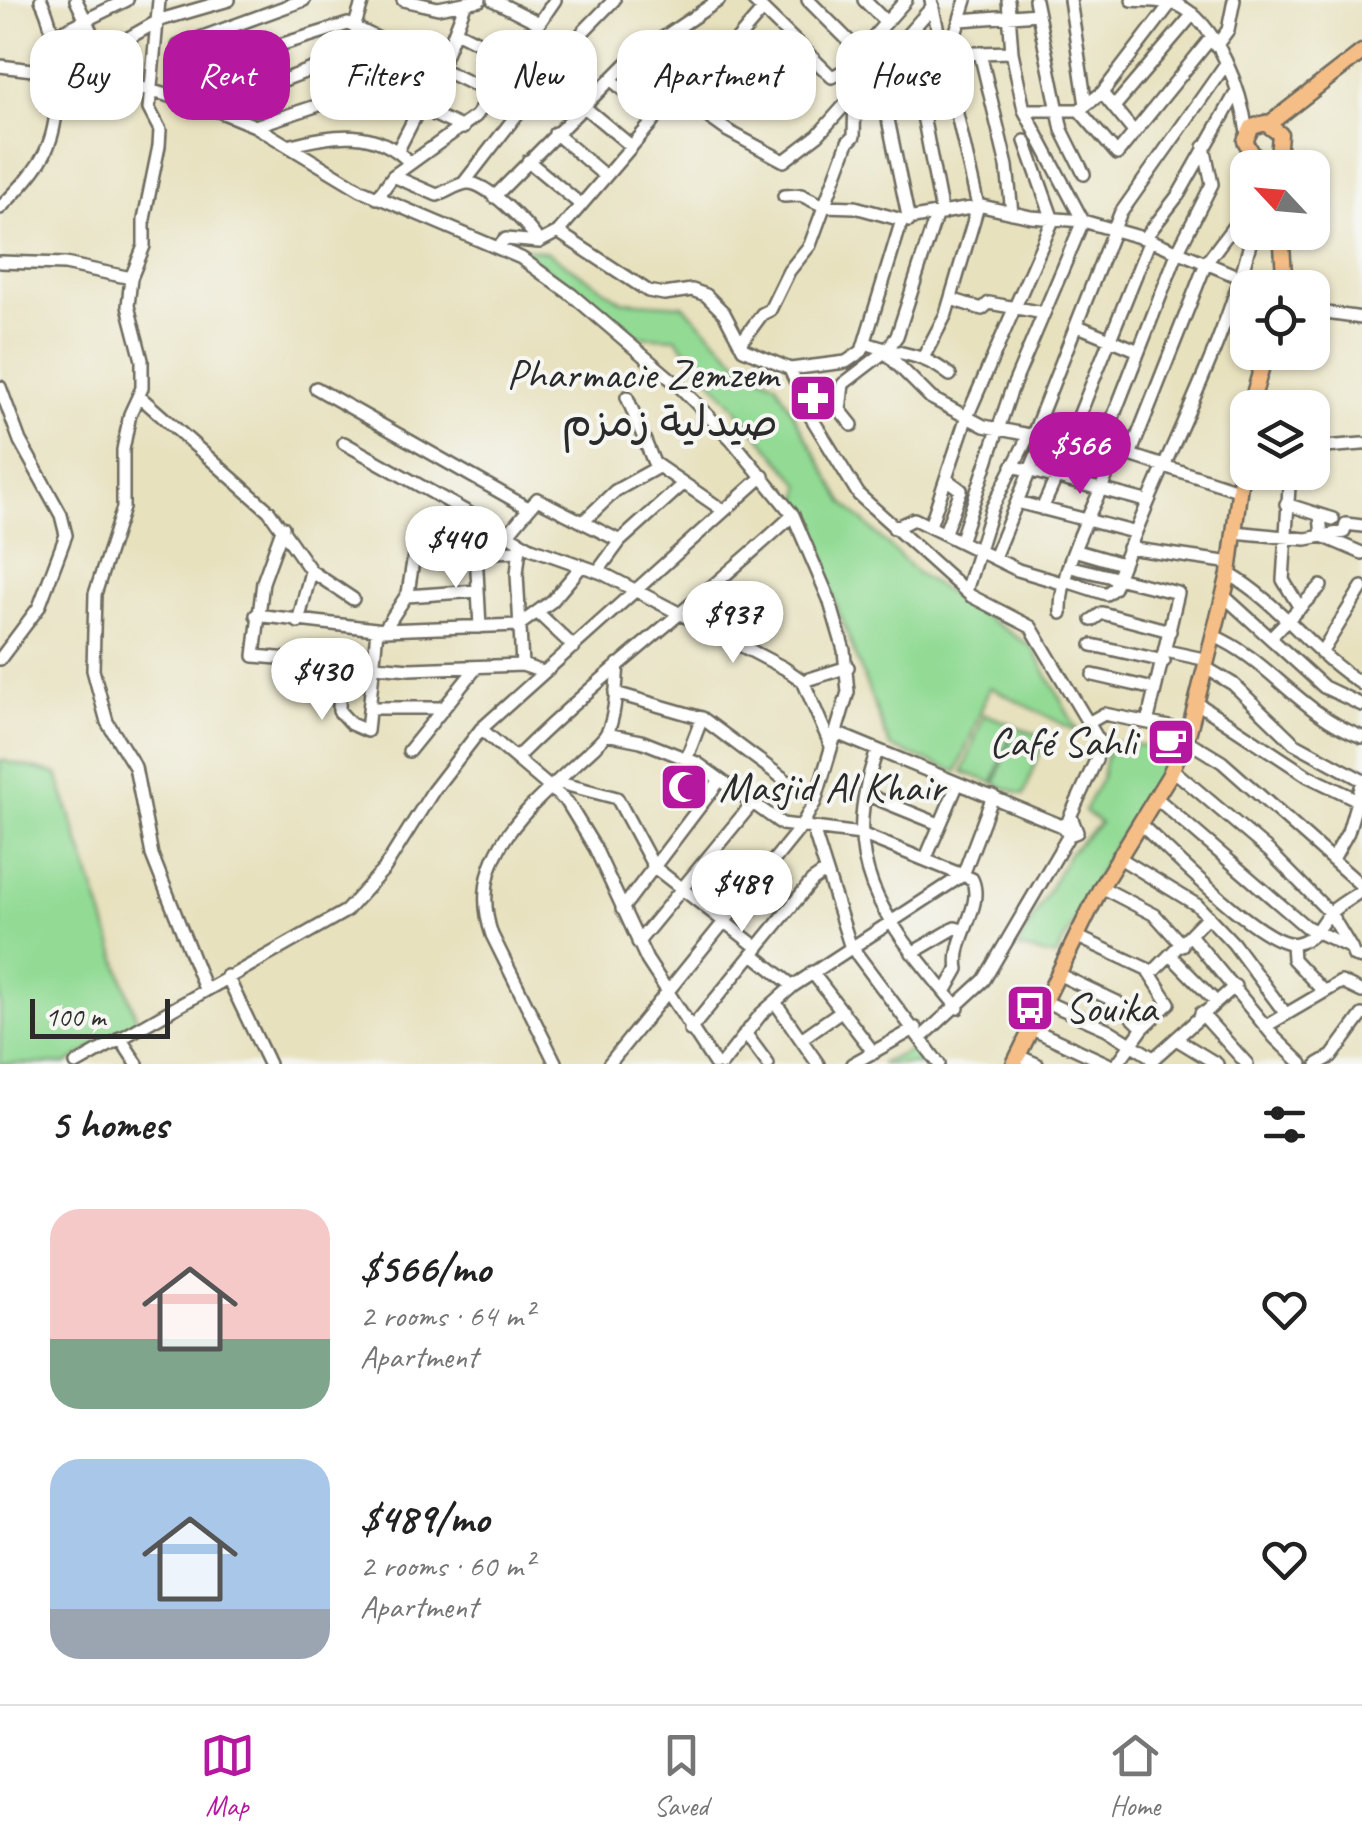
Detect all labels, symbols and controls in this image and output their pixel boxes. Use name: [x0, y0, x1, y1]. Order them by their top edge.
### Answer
chip: Buy: [30, 30, 143, 120]
chip: Rent: [163, 30, 290, 120]
chip: Filters: [310, 30, 456, 120]
chip: New: [476, 30, 597, 120]
chip: Apartment: [617, 30, 816, 120]
chip: House: [836, 30, 974, 120]
north arrow: [1230, 150, 1330, 250]
map controls: [1230, 150, 1330, 490]
button: locate: [1230, 270, 1330, 370]
place label: Pharmacie Zemzem صيدلية زمزم: [507, 348, 781, 453]
pharmacy icon: Pharmacie Zemzem صيدلية زمزم: [787, 372, 839, 424]
button: layers: [1230, 390, 1330, 490]
pin: $566: [1021, 412, 1139, 497]
text: $566: [1051, 424, 1109, 465]
pin: $440: [397, 506, 515, 591]
text: $440: [427, 518, 485, 559]
pin: $937: [674, 581, 792, 666]
text: $937: [704, 593, 762, 634]
pin: $430: [263, 638, 381, 723]
text: $430: [293, 650, 351, 691]
place label: Café Sahli: [989, 716, 1141, 769]
cafe icon: Café Sahli: [1145, 716, 1197, 768]
mosque icon: Masjid Al Khair: [658, 761, 710, 813]
place label: Masjid Al Khair: [719, 761, 948, 814]
pin: $489: [683, 850, 801, 935]
text: $489: [713, 862, 771, 903]
bus stop icon: Souika: [1004, 982, 1056, 1034]
place label: Souika: [1065, 982, 1160, 1035]
scale bar: [30, 994, 170, 1038]
text: 100 m: [45, 999, 105, 1034]
icon: filters: [1257, 1097, 1312, 1152]
text: 5 homes: [50, 1098, 168, 1151]
text: $566/mo: [360, 1242, 491, 1295]
icon: home: [130, 1249, 250, 1369]
icon: heart: [1257, 1282, 1312, 1337]
text: 2 rooms · 64 m²: [360, 1295, 533, 1336]
text: Apartment: [360, 1336, 478, 1377]
text: $489/mo: [360, 1492, 489, 1545]
icon: home: [130, 1499, 250, 1619]
icon: heart: [1257, 1532, 1312, 1587]
text: 2 rooms · 60 m²: [360, 1545, 533, 1586]
text: Apartment: [360, 1586, 478, 1627]
tab: Map: [200, 1728, 255, 1823]
tab: Saved: [654, 1728, 709, 1823]
tab: Home: [1108, 1728, 1163, 1823]

